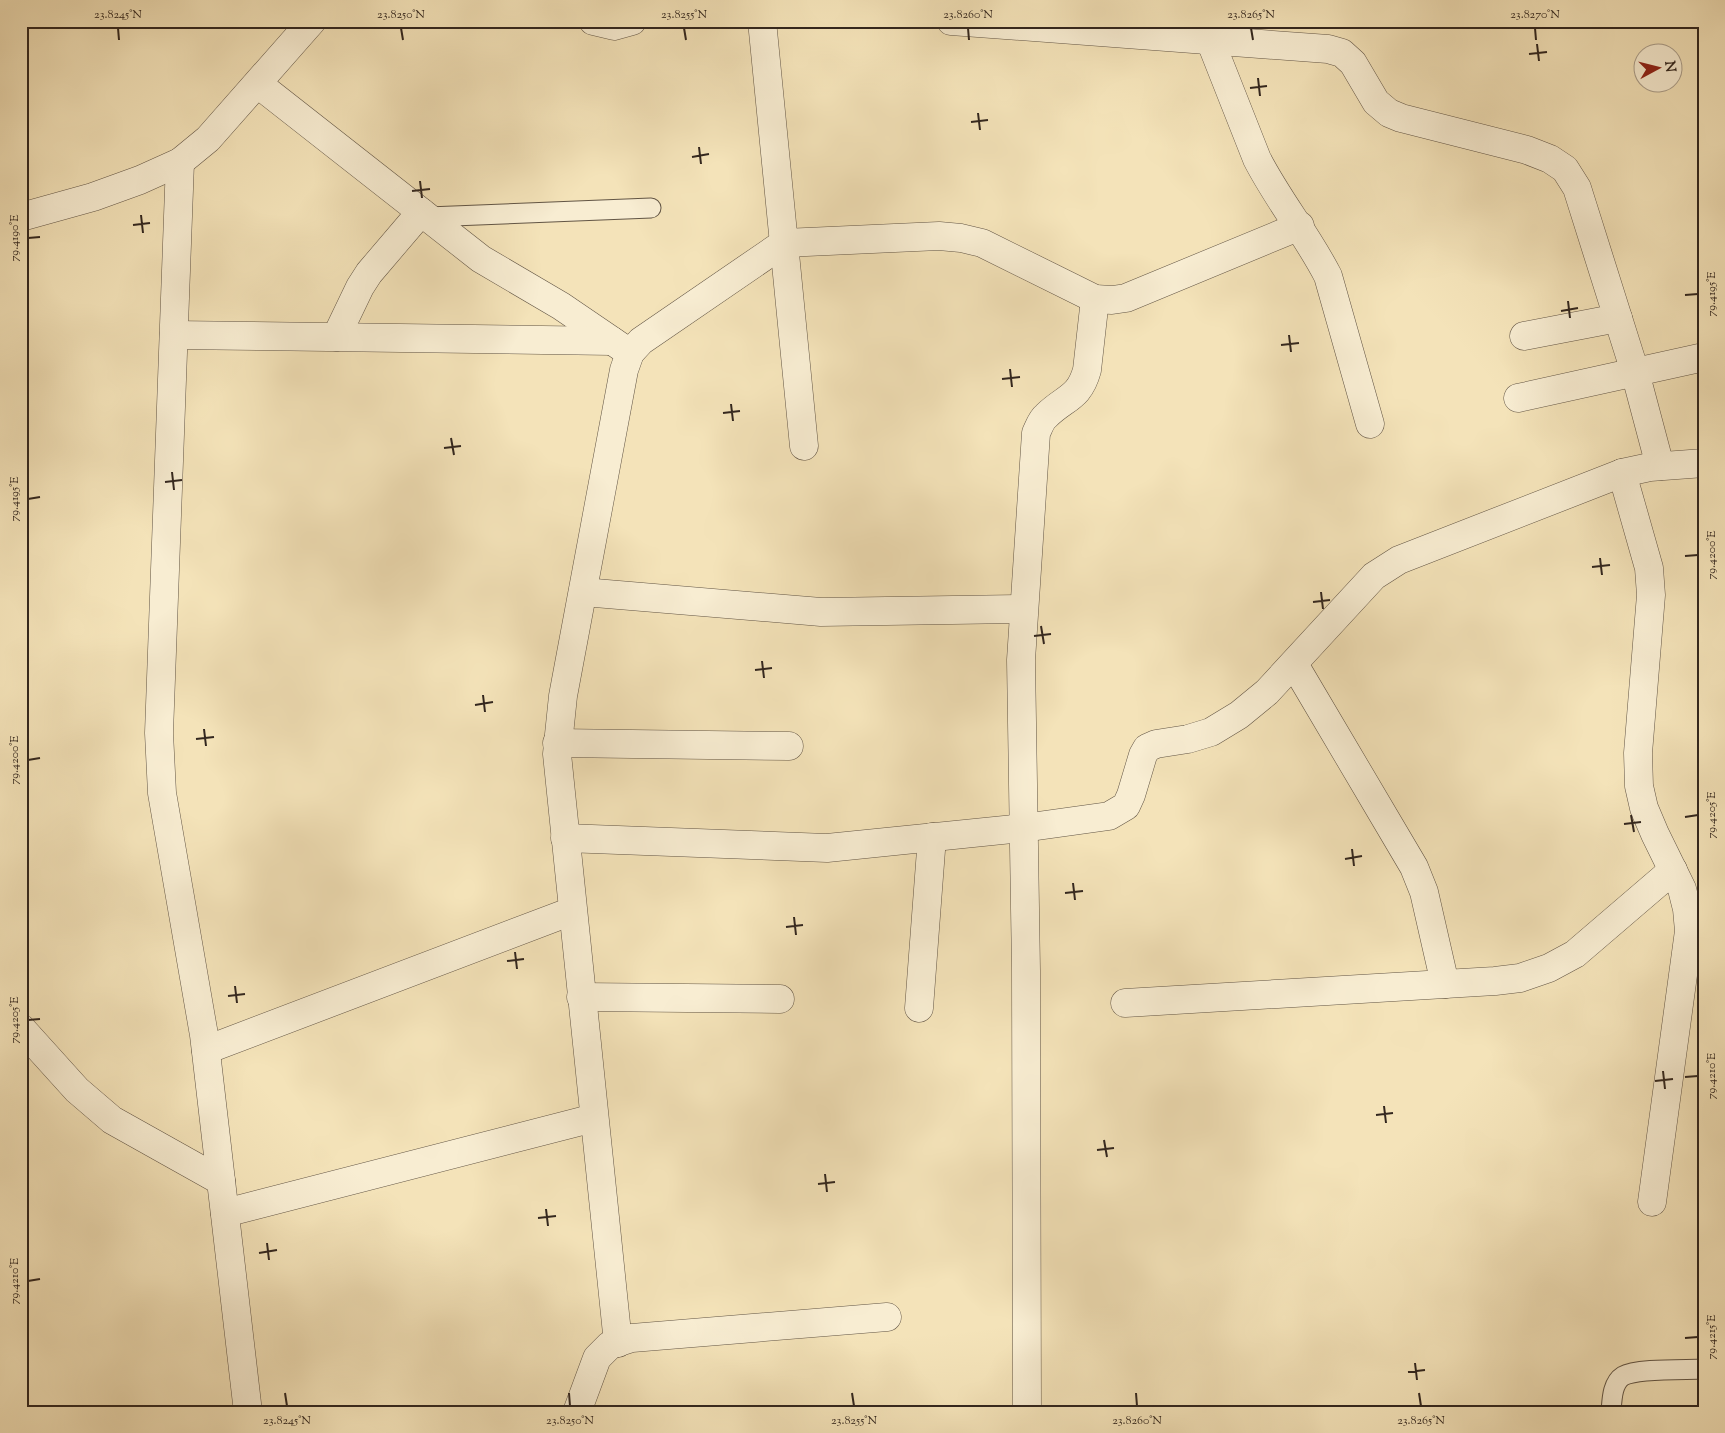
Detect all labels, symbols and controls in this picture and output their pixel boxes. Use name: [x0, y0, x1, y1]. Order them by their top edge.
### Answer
text: 23.8245°N: [94, 6, 142, 24]
text: 23.8250°N: [377, 6, 425, 24]
text: 23.8255°N: [661, 6, 707, 24]
text: 23.8260°N: [943, 6, 993, 24]
text: 23.8265°N: [1227, 6, 1275, 24]
text: 23.8270°N: [1510, 6, 1560, 24]
north arrow: [1632, 42, 1682, 92]
text: N: [1658, 60, 1680, 73]
text: 79.4190°E: [6, 214, 24, 261]
text: 79.4195°E: [1703, 271, 1721, 317]
text: 79.4195°E: [6, 476, 24, 522]
text: 79.4200°E: [1703, 530, 1721, 580]
text: 79.4200°E: [6, 735, 24, 785]
text: 79.4205°E: [1703, 791, 1721, 839]
text: 79.4205°E: [6, 996, 24, 1044]
text: 79.4210°E: [1703, 1052, 1721, 1099]
text: 79.4210°E: [6, 1257, 24, 1304]
text: 79.4215°E: [1703, 1314, 1721, 1359]
text: 23.8245°N: [263, 1412, 311, 1430]
text: 23.8250°N: [546, 1412, 594, 1430]
text: 23.8255°N: [831, 1412, 877, 1430]
text: 23.8260°N: [1112, 1412, 1162, 1430]
text: 23.8265°N: [1397, 1412, 1445, 1430]

